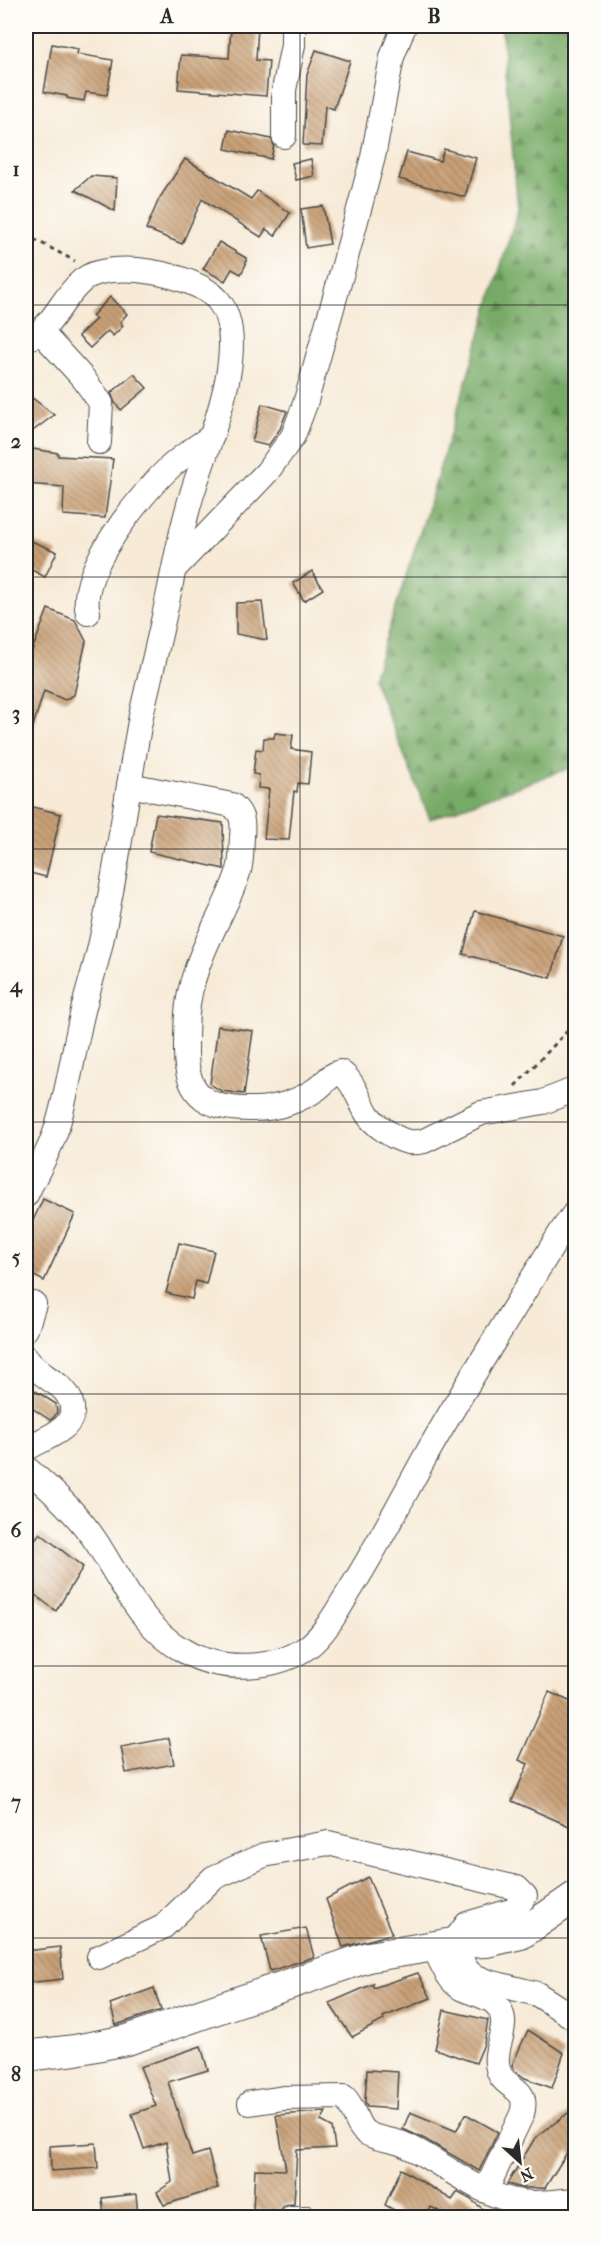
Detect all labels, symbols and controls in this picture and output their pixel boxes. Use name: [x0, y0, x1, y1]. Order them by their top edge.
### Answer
text: A: [159, 5, 175, 28]
text: B: [427, 5, 441, 28]
text: 1: [12, 158, 20, 181]
text: 2: [11, 430, 21, 453]
text: 3: [12, 702, 20, 725]
text: 4: [9, 974, 23, 998]
text: 5: [12, 1246, 21, 1269]
text: 6: [11, 1519, 23, 1542]
text: 7: [10, 1791, 21, 1814]
text: 8: [11, 2063, 21, 2086]
north arrow: [490, 2132, 550, 2192]
text: N: [516, 2164, 536, 2187]

